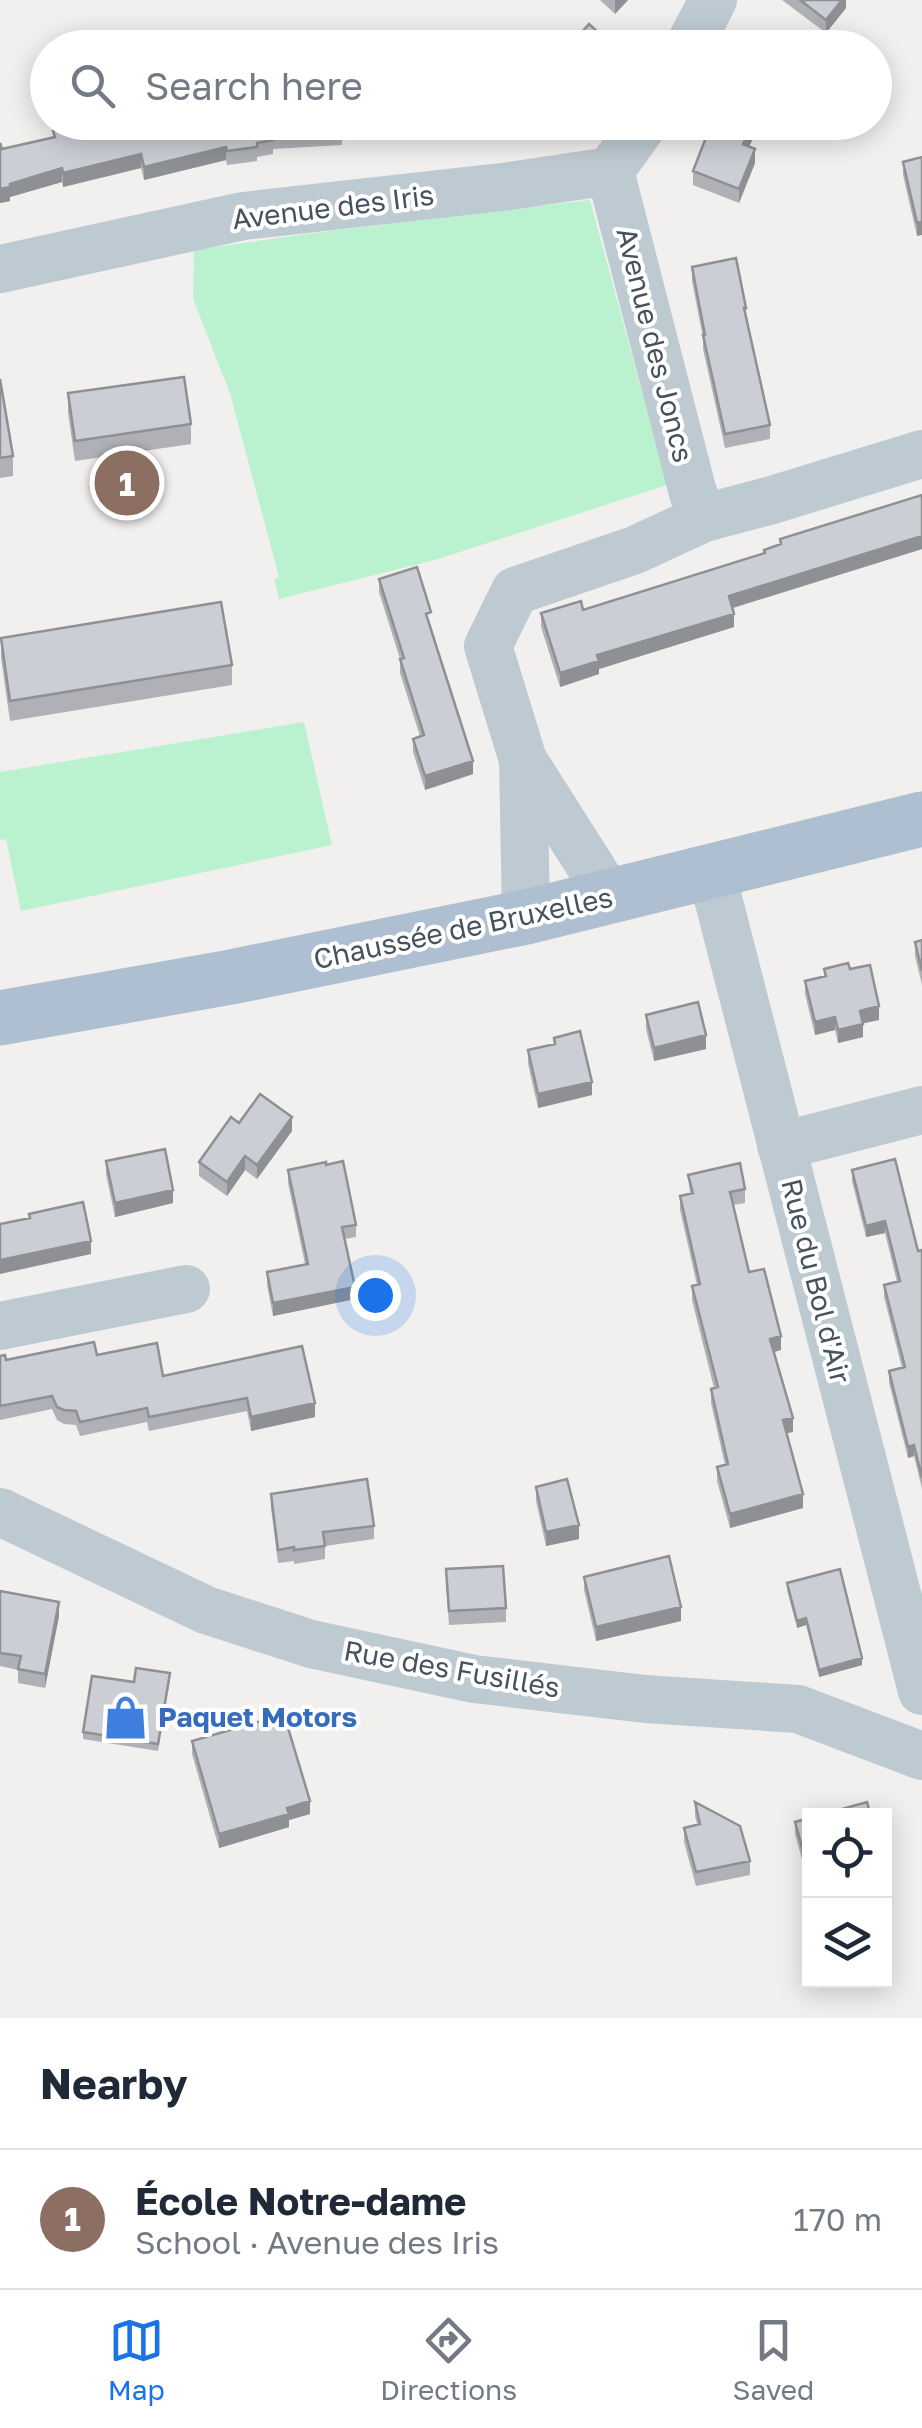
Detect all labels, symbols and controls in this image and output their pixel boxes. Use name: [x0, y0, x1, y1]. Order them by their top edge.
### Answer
search box: [30, 30, 892, 140]
icon: search: [65, 58, 120, 113]
text: Search here: [145, 63, 363, 108]
street label: Avenue des Iris: [230, 178, 436, 235]
street label: Avenue des Joncs: [610, 224, 701, 466]
pin: 1: [94, 446, 160, 520]
street label: Chaussée de Bruxelles: [310, 880, 616, 975]
street label: Rue du Bol d'Air: [775, 1175, 858, 1387]
your location: [350, 1270, 401, 1321]
street label: Rue des Fusillés: [342, 1633, 563, 1704]
shop icon: Paquet Motors: [101, 1693, 149, 1741]
place label: Paquet Motors: [158, 1700, 357, 1733]
map controls: [802, 1808, 892, 1988]
button: locate: [802, 1808, 892, 1898]
button: layers: [802, 1898, 892, 1988]
text: Nearby: [40, 2058, 188, 2108]
text: École Notre-dame: [135, 2178, 467, 2223]
text: 1: [64, 2200, 81, 2238]
text: 170 m: [793, 2200, 882, 2238]
text: School · Avenue des Iris: [135, 2223, 499, 2261]
tab: Map: [108, 2313, 165, 2406]
tab: Directions: [380, 2313, 517, 2406]
tab: Saved: [732, 2313, 814, 2406]

